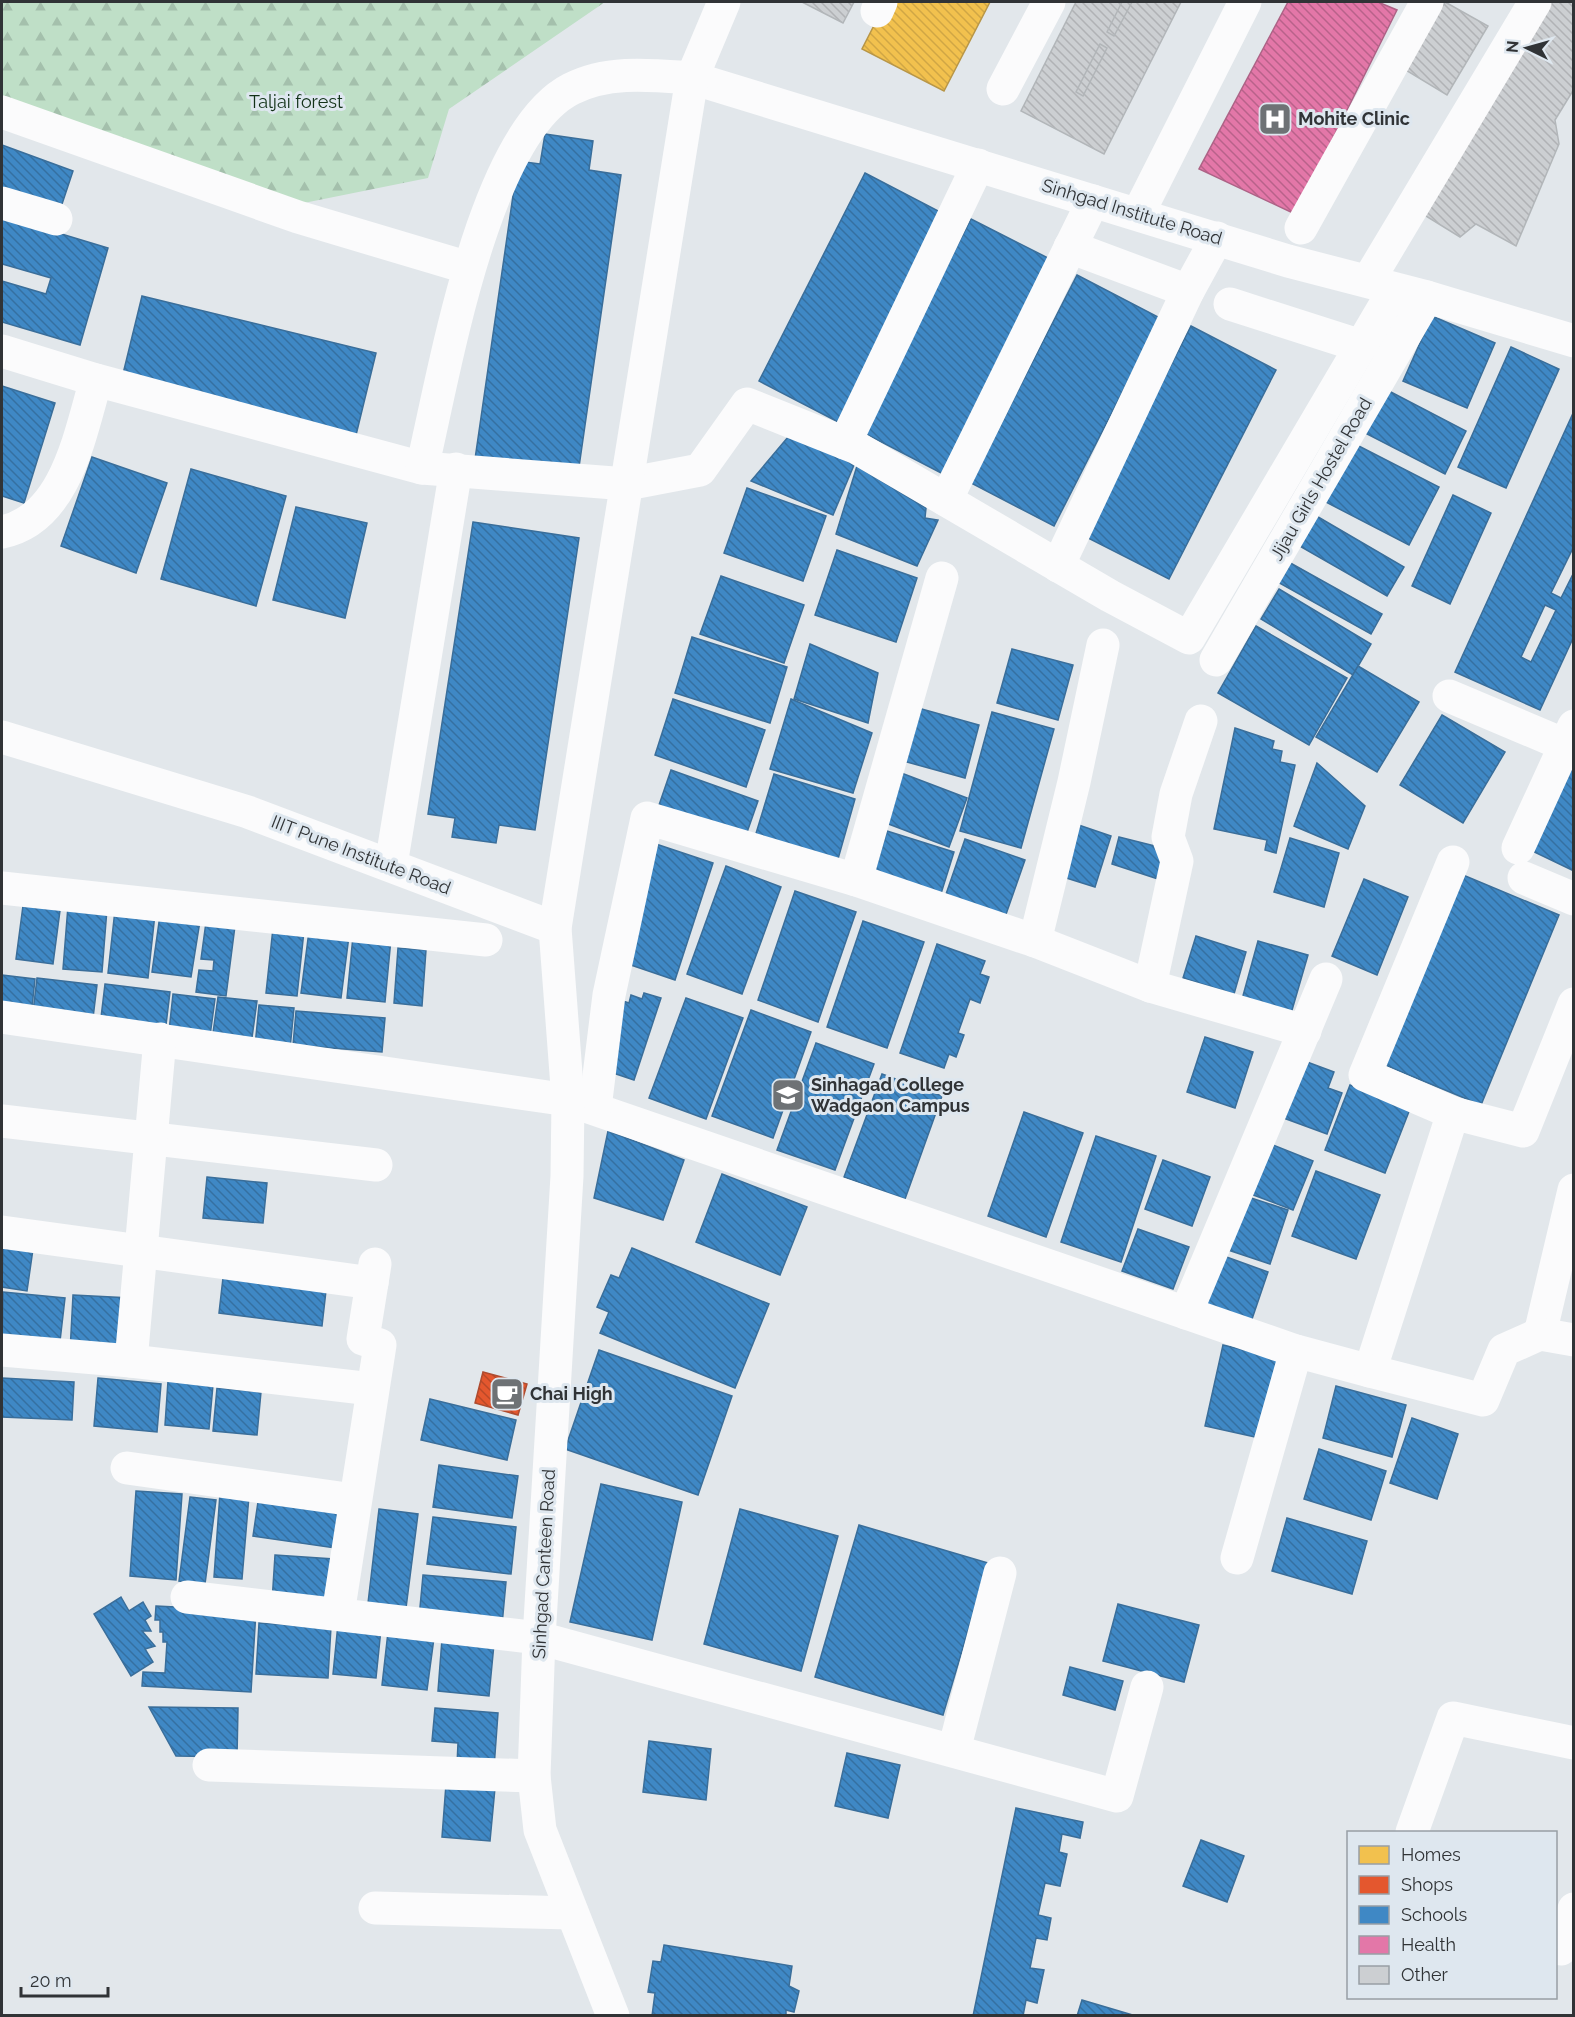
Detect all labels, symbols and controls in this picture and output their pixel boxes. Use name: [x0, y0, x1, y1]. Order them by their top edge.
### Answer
north arrow: [1497, 18, 1557, 78]
text: N: [1503, 40, 1523, 54]
park label: Taljai forest: [249, 91, 343, 112]
hospital icon: Mohite Clinic: [1257, 101, 1293, 137]
place label: Mohite Clinic: [1298, 108, 1410, 129]
street label: Sinhgad Institute Road: [1040, 174, 1225, 249]
street label: Jijau Girls Hostel Road: [1265, 394, 1376, 564]
street label: IIIT Pune Institute Road: [268, 811, 454, 898]
place label: Sinhagad College Wadgaon Campus: [811, 1074, 970, 1116]
school or university icon: Sinhagad College Wadgaon Campus: [770, 1077, 806, 1113]
cafe icon: Chai High: [489, 1376, 525, 1412]
place label: Chai High: [530, 1383, 613, 1404]
street label: Sinhgad Canteen Road: [528, 1468, 559, 1660]
legend: [1347, 1831, 1557, 1999]
text: Homes: [1401, 1844, 1461, 1865]
text: Shops: [1401, 1874, 1453, 1895]
text: Schools: [1401, 1904, 1468, 1925]
text: Health: [1401, 1934, 1456, 1955]
scale bar: [21, 1960, 108, 1998]
text: Other: [1401, 1964, 1449, 1985]
text: 20 m: [30, 1970, 72, 1991]

